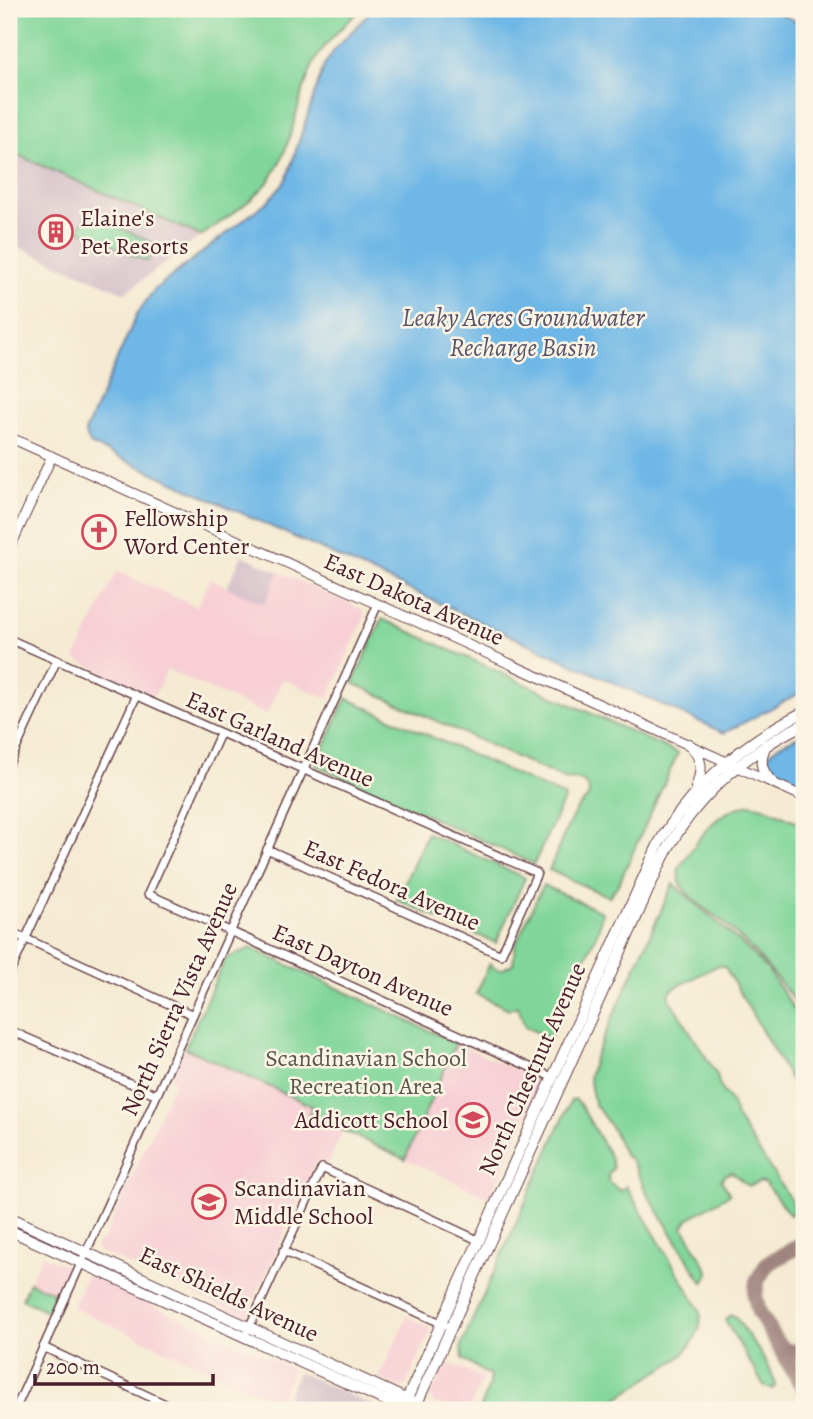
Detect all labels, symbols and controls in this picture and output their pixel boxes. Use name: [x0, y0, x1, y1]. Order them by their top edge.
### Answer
place label: Elaine's Pet Resorts: [80, 202, 189, 262]
building icon: Elaine's Pet Resorts: [37, 213, 75, 251]
water label: Leaky Acres Groundwater Recharge Basin: [402, 300, 645, 365]
place label: Fellowship Word Center: [123, 502, 249, 562]
church icon: Fellowship Word Center: [80, 513, 118, 551]
street label: East Dakota Avenue: [319, 545, 509, 653]
street label: East Garland Avenue: [181, 683, 379, 795]
street label: East Fedora Avenue: [299, 832, 485, 938]
street label: North Sierra Vista Avenue: [113, 877, 245, 1121]
street label: East Dayton Avenue: [268, 916, 458, 1024]
street label: North Chestnut Avenue: [471, 957, 593, 1181]
park label: Scandinavian School Recreation Area: [265, 1042, 467, 1102]
school or university icon: Addicott School: [454, 1101, 492, 1139]
place label: Addicott School: [293, 1104, 448, 1136]
place label: Scandinavian Middle School: [234, 1172, 373, 1232]
school or university icon: Scandinavian Middle School: [190, 1183, 228, 1221]
street label: East Shields Avenue: [134, 1238, 324, 1350]
scale bar: [35, 1342, 214, 1386]
text: 200 m: [46, 1353, 100, 1381]

